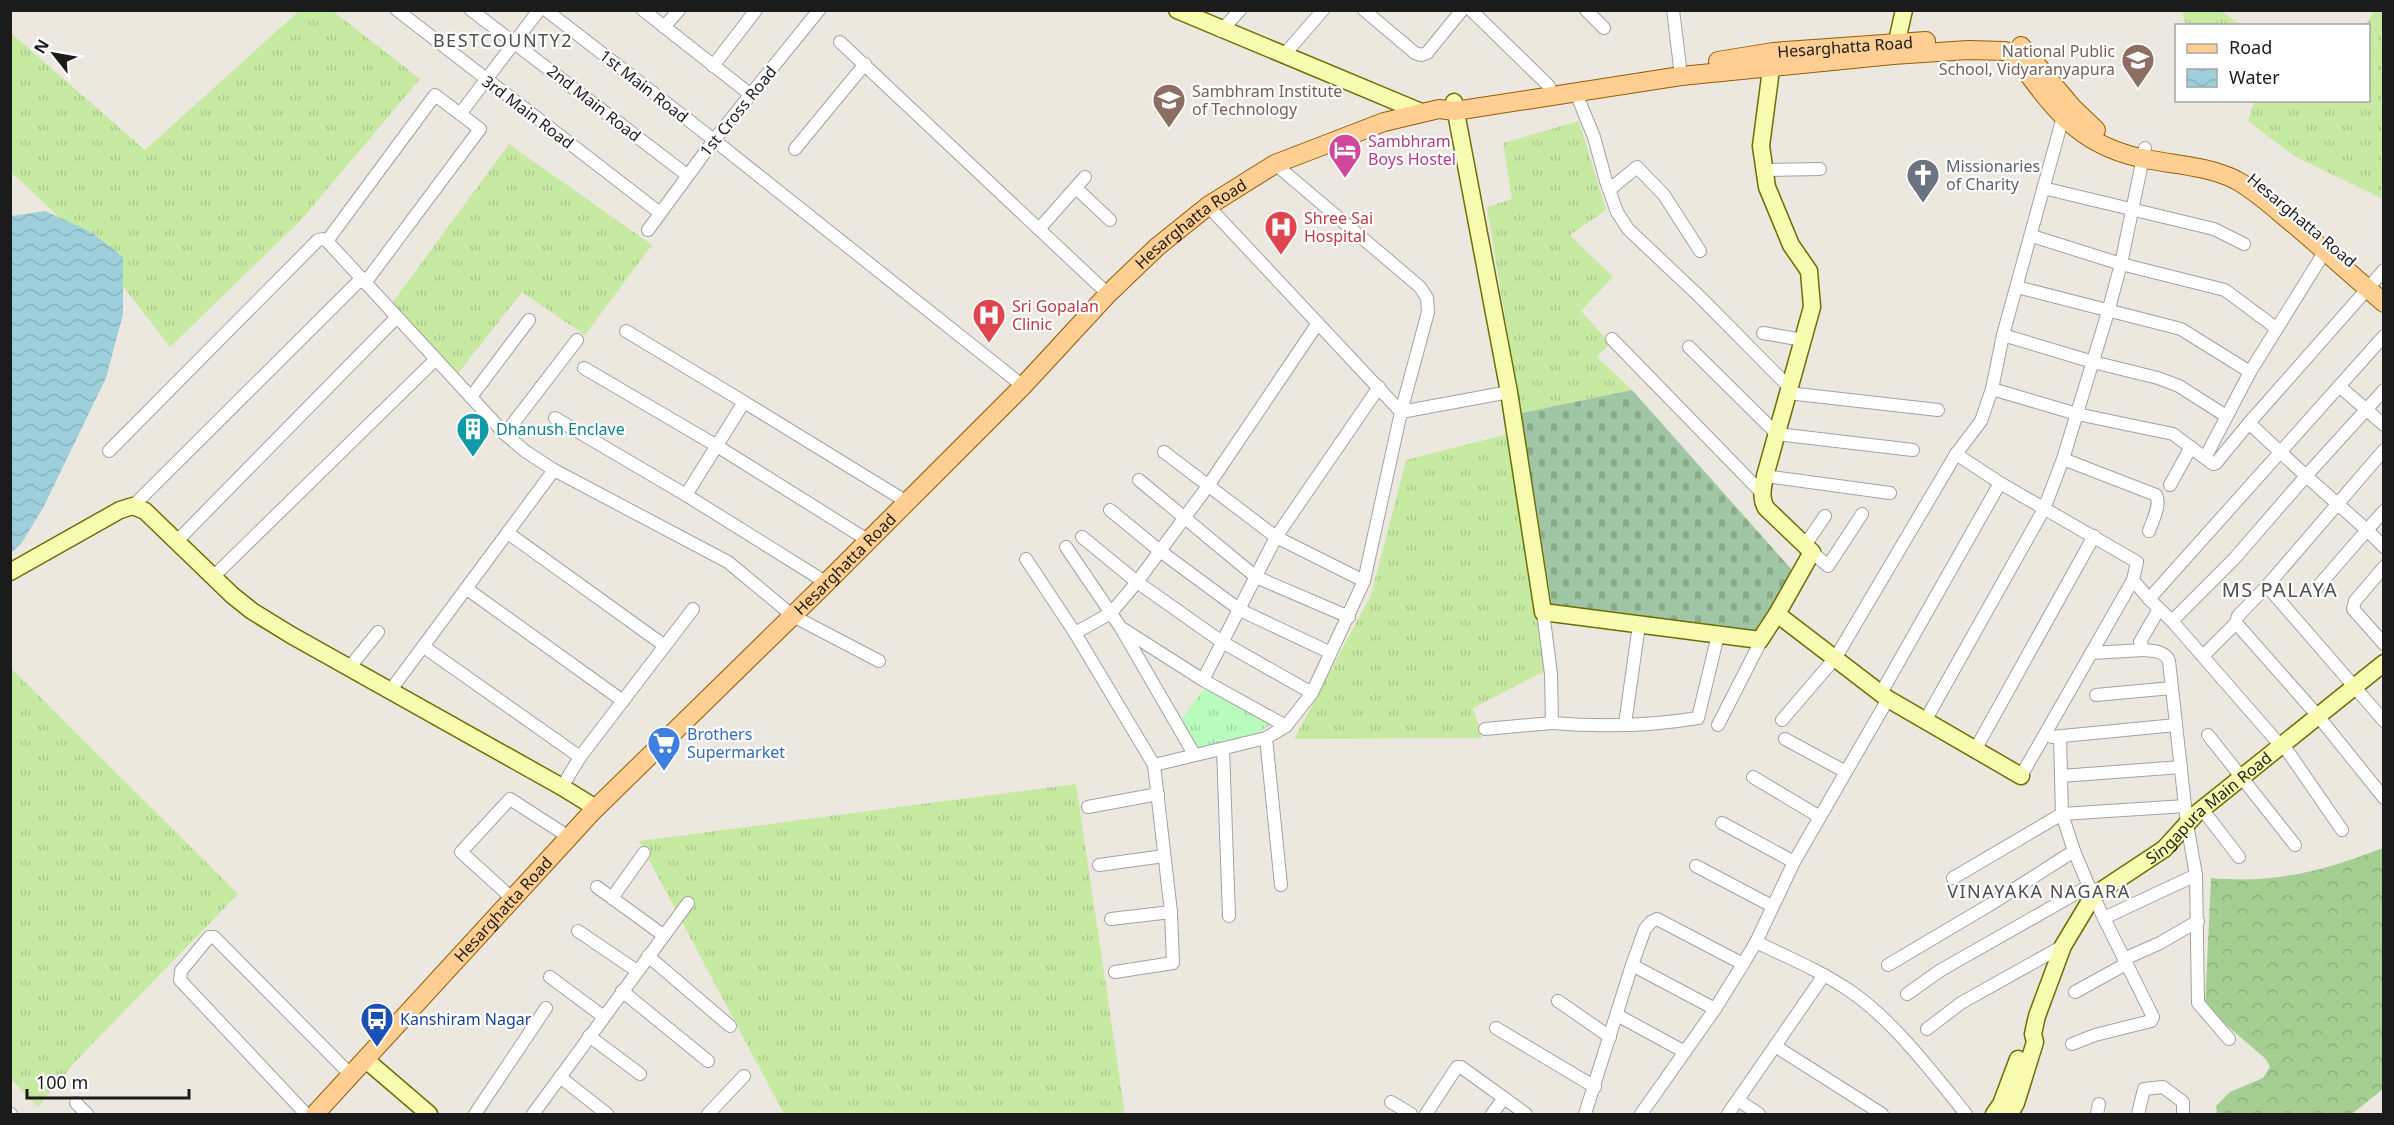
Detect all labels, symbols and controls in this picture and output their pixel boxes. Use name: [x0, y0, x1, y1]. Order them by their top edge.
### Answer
north arrow: [24, 24, 84, 84]
legend: [2175, 24, 2370, 102]
district label: BESTCOUNTY2: [433, 28, 573, 52]
street label: Hesarghatta Road: [1777, 31, 1914, 63]
text: N: [28, 35, 54, 58]
text: Road: [2229, 35, 2272, 59]
place label: National Public School, Vidyaranyapura: [1939, 40, 2115, 80]
school or university icon: National Public School, Vidyaranyapura: [2120, 42, 2156, 89]
street label: 1st Main Road: [595, 44, 693, 128]
street label: 2nd Main Road: [543, 59, 645, 147]
street label: 1st Cross Road: [695, 61, 781, 161]
text: Water: [2229, 65, 2280, 89]
street label: 3rd Main Road: [478, 70, 578, 154]
place label: Sambhram Institute of Technology: [1192, 80, 1342, 120]
school or university icon: Sambhram Institute of Technology: [1151, 82, 1187, 129]
place label: Sambhram Boys Hostel: [1368, 130, 1456, 170]
hotel icon: Sambhram Boys Hostel: [1327, 132, 1363, 179]
place label: Missionaries of Charity: [1946, 155, 2040, 195]
church icon: Missionaries of Charity: [1905, 157, 1941, 204]
street label: Hesarghatta Road: [2243, 168, 2361, 272]
street label: Hesarghatta Road: [1130, 174, 1251, 274]
place label: Shree Sai Hospital: [1304, 207, 1373, 247]
hospital icon: Shree Sai Hospital: [1263, 209, 1299, 256]
place label: Sri Gopalan Clinic: [1012, 295, 1099, 335]
hospital icon: Sri Gopalan Clinic: [971, 297, 1007, 344]
building icon: Dhanush Enclave: [455, 411, 491, 458]
place label: Dhanush Enclave: [496, 418, 625, 440]
street label: Hesarghatta Road: [789, 508, 901, 620]
district label: MS PALAYA: [2222, 576, 2338, 603]
place label: Brothers Supermarket: [687, 723, 785, 763]
supermarket icon: Brothers Supermarket: [646, 725, 682, 772]
street label: Singapura Main Road: [2141, 747, 2276, 869]
street label: Hesarghatta Road: [449, 852, 557, 967]
district label: VINAYAKA NAGARA: [1947, 879, 2131, 903]
bus stop icon: Kanshiram Nagar: [359, 1001, 395, 1048]
place label: Kanshiram Nagar: [400, 1008, 532, 1030]
scale bar: [27, 1062, 189, 1100]
text: 100 m: [36, 1070, 88, 1094]

